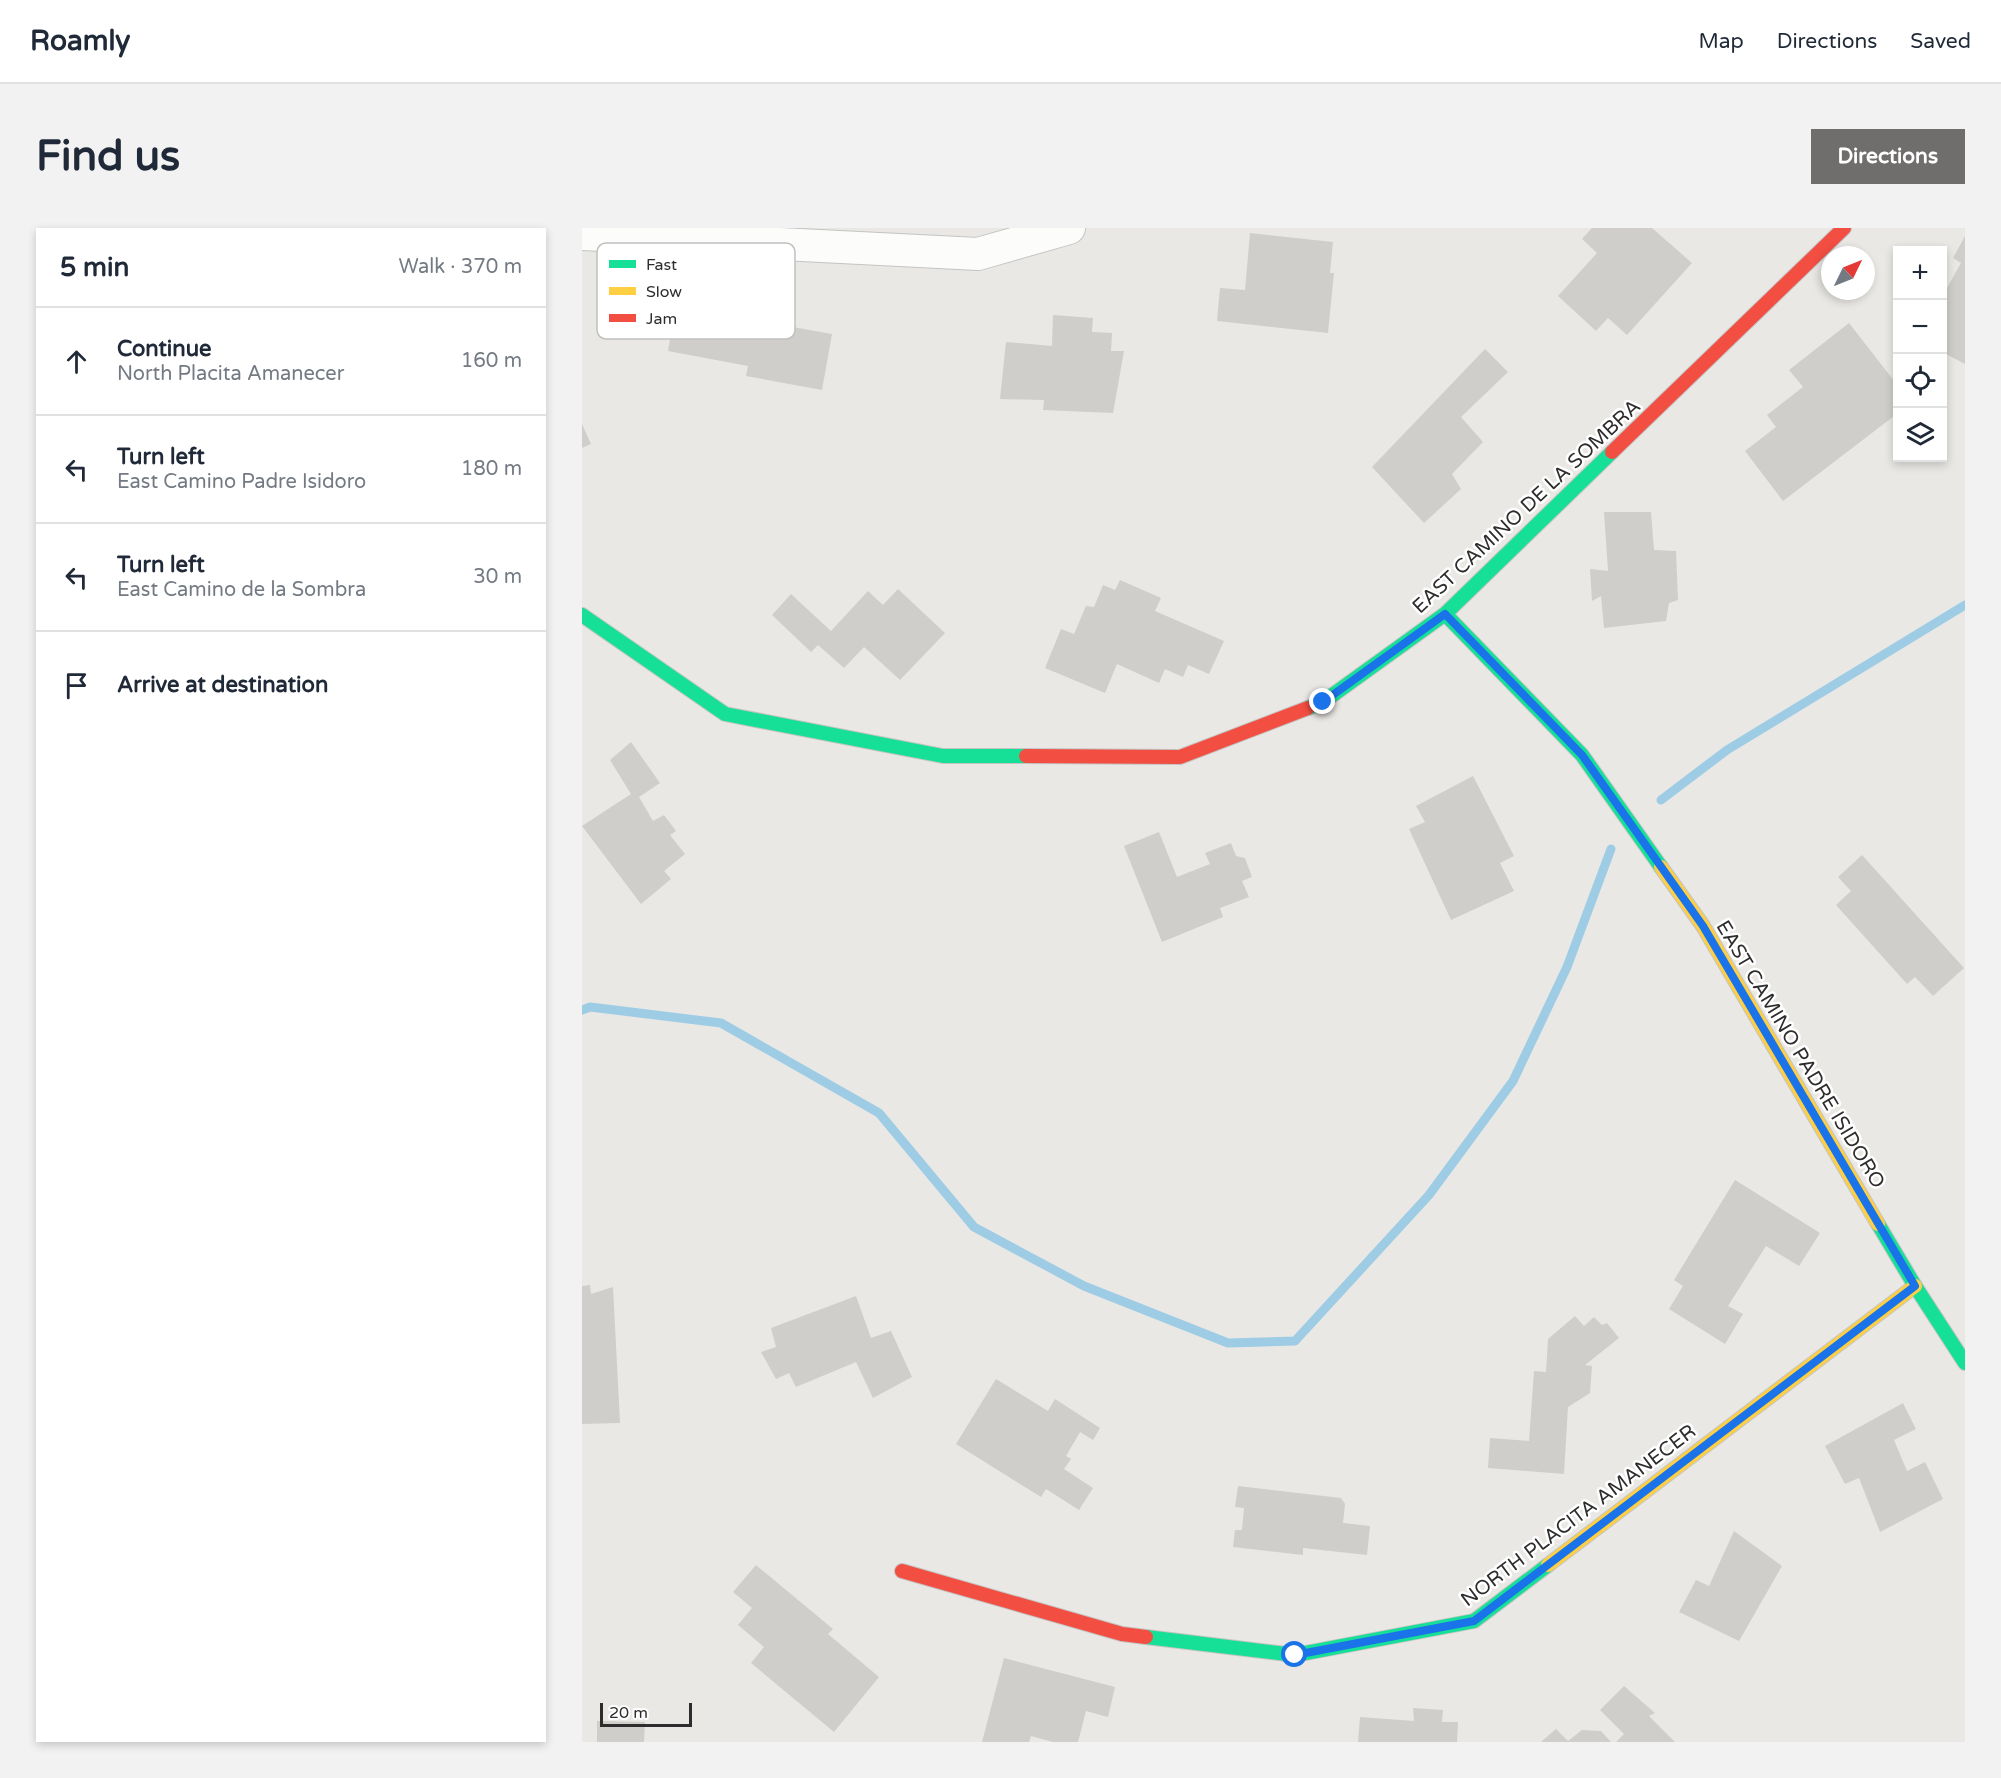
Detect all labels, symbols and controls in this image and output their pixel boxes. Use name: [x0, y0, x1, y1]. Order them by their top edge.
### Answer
text: Roamly: [30, 24, 130, 58]
text: Map: [1698, 29, 1744, 54]
text: Directions: [1777, 29, 1877, 54]
text: Saved: [1910, 29, 1971, 54]
button: Directions: [1811, 129, 1965, 184]
text: Find us: [36, 131, 180, 182]
legend: [597, 243, 795, 339]
north arrow: [1821, 246, 1875, 300]
map controls: [1893, 246, 1947, 462]
button: +: [1893, 246, 1947, 300]
text: 5 min: [60, 252, 129, 283]
text: Walk · 370 m: [399, 255, 522, 279]
text: Fast: [646, 255, 677, 275]
text: Slow: [646, 282, 682, 302]
button: −: [1893, 300, 1947, 354]
text: Jam: [646, 309, 677, 329]
text: Continue: [117, 336, 212, 362]
icon: ahead: [60, 345, 93, 378]
text: 160 m: [461, 349, 522, 373]
button: locate: [1893, 354, 1947, 408]
text: North Placita Amanecer: [117, 362, 344, 386]
street label: EAST CAMINO DE LA SOMBRA: [1408, 395, 1646, 619]
button: layers: [1893, 408, 1947, 462]
text: Turn left: [117, 444, 205, 470]
icon: left: [60, 453, 93, 486]
text: 180 m: [461, 457, 522, 481]
text: East Camino Padre Isidoro: [117, 470, 366, 494]
text: Turn left: [117, 552, 205, 578]
icon: left: [60, 561, 93, 594]
text: 30 m: [473, 565, 522, 589]
text: East Camino de la Sombra: [117, 578, 366, 602]
icon: arrive: [60, 669, 93, 702]
text: Arrive at destination: [117, 672, 328, 698]
route end: [1309, 688, 1335, 714]
street label: EAST CAMINO PADRE ISIDORO: [1711, 916, 1890, 1193]
street label: NORTH PLACITA AMANECER: [1457, 1420, 1701, 1612]
route start: [1281, 1641, 1307, 1667]
scale bar: [600, 1700, 692, 1728]
text: 20 m: [609, 1703, 648, 1723]

